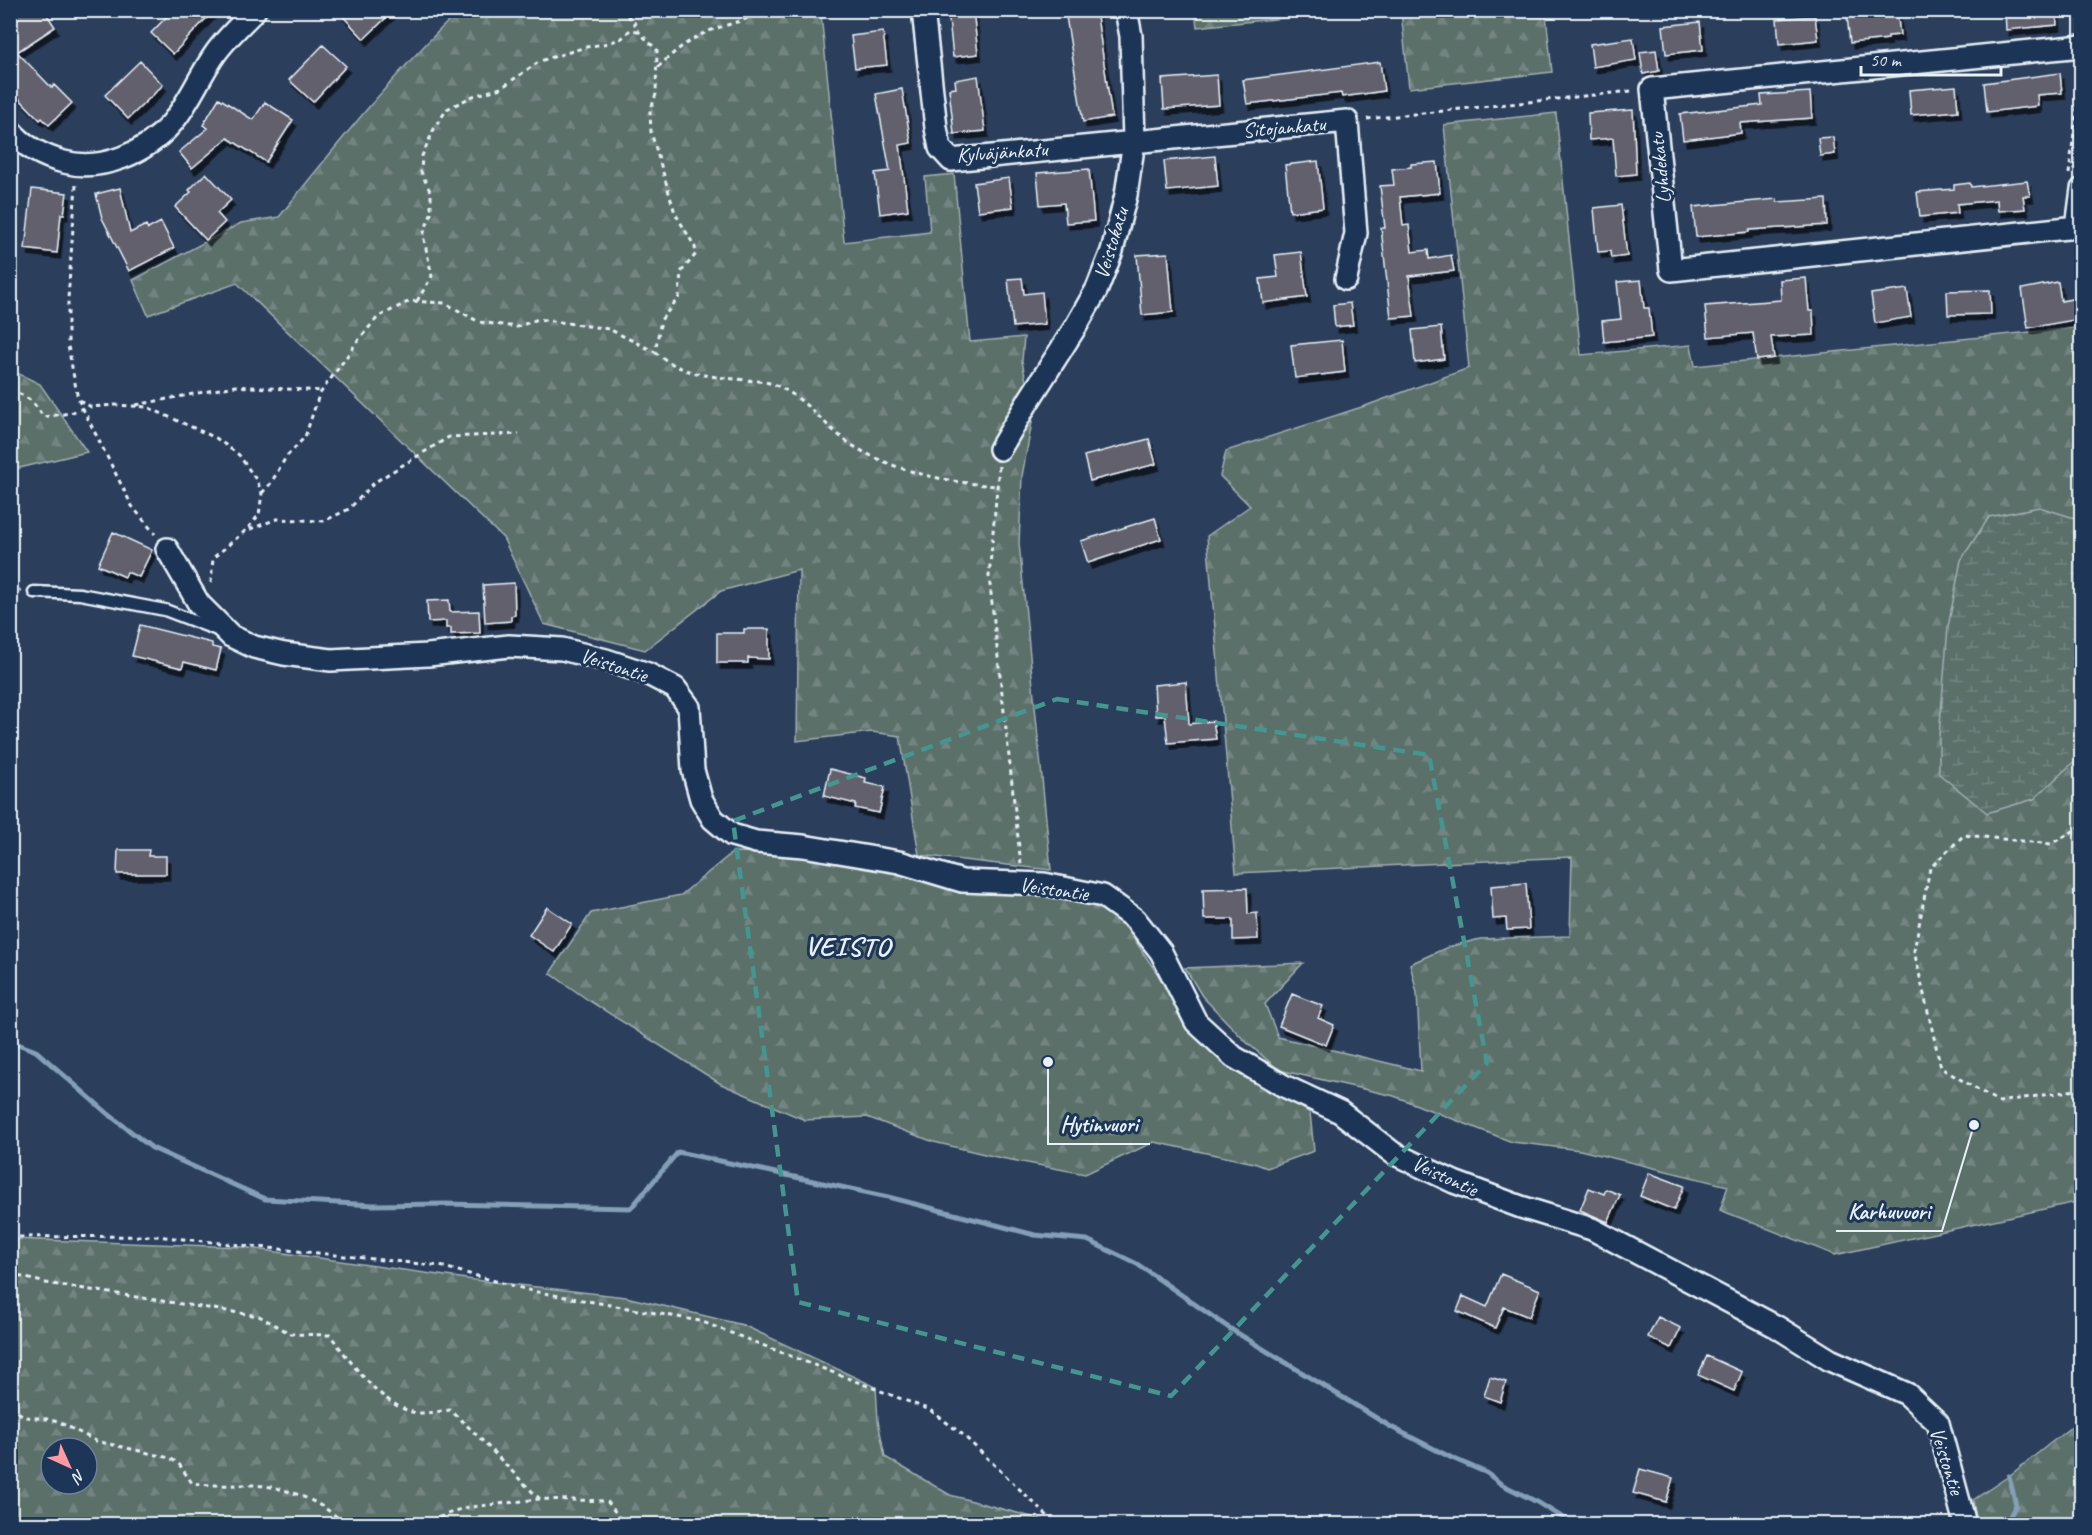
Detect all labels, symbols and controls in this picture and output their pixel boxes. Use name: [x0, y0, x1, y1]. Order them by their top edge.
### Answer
scale bar: [1861, 39, 2000, 77]
text: 50 m: [1870, 49, 1903, 71]
street label: Sitojankatu: [1242, 110, 1328, 144]
street label: Lyhdekatu: [1643, 130, 1677, 205]
street label: Kylväjänkatu: [956, 136, 1050, 168]
street label: Veistokatu: [1088, 203, 1135, 282]
street label: Veistontie: [577, 642, 652, 688]
street label: Veistontie: [1018, 871, 1091, 907]
district label: VEISTO: [805, 929, 893, 963]
callout: Hytinvuori: [1048, 1104, 1150, 1144]
text: Hytinvuori: [1060, 1111, 1141, 1139]
street label: Veistontie: [1408, 1150, 1483, 1202]
callout: Karhuvuori: [1836, 1191, 1942, 1231]
text: Karhuvuori: [1848, 1198, 1933, 1226]
street label: Veistontie: [1924, 1424, 1970, 1499]
north arrow: [39, 1436, 99, 1496]
text: N: [66, 1465, 89, 1489]

